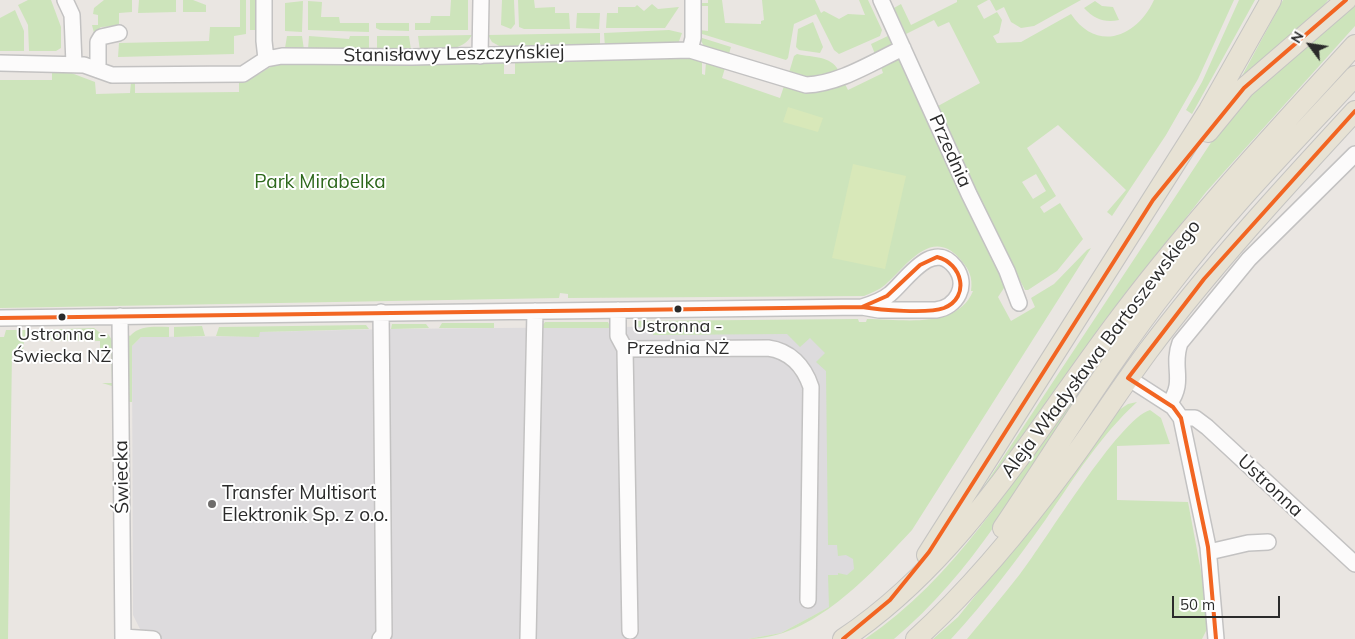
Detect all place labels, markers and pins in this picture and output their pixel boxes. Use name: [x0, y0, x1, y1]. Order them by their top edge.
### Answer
marker: Ustronna - Przednia NŻ: [673, 304, 683, 314]
marker: Ustronna - Świecka NŻ: [57, 312, 67, 322]
place label: Ustronna - Przednia NŻ: [627, 316, 729, 358]
place label: Ustronna - Świecka NŻ: [13, 324, 111, 366]
place label: Transfer Multisort Elektronik Sp. z o.o.: [222, 482, 388, 526]
marker: Transfer Multisort Elektronik Sp. z o.o.: [206, 498, 218, 510]

